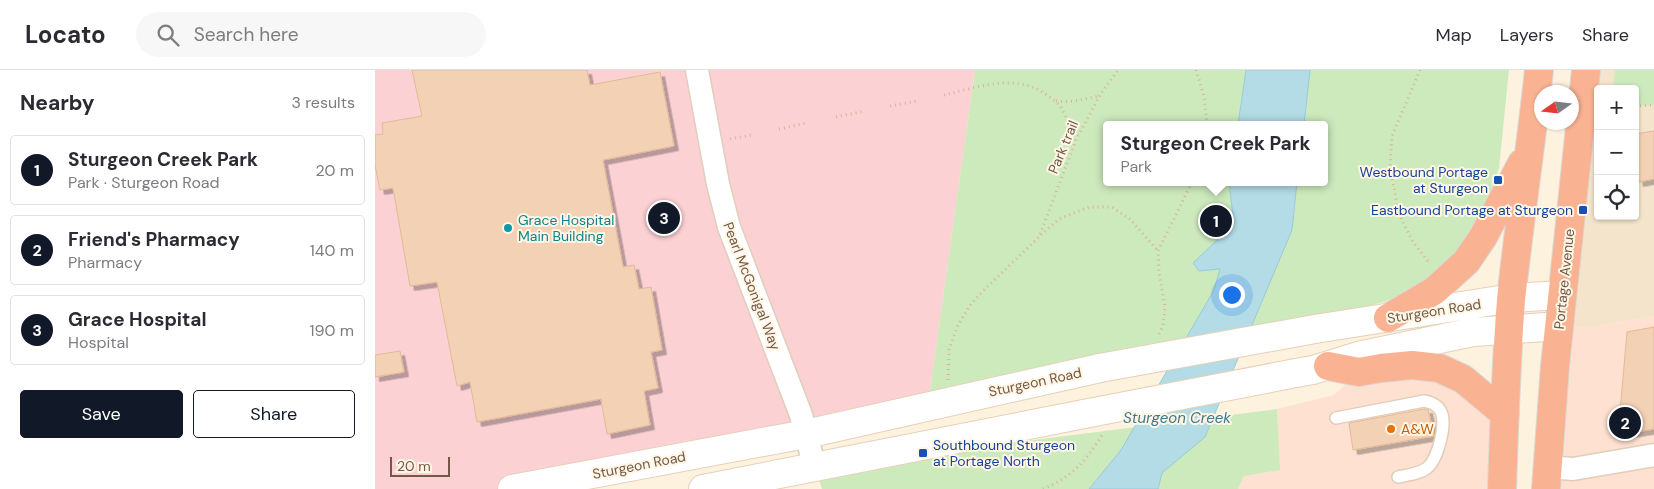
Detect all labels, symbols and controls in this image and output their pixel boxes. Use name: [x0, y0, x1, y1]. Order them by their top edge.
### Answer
search box: [136, 12, 486, 57]
text: Locato: [25, 19, 106, 50]
icon: search: [154, 21, 182, 49]
text: Search here: [194, 22, 299, 47]
text: Map: [1436, 23, 1472, 47]
text: Layers: [1500, 23, 1554, 47]
text: Share: [1582, 23, 1629, 47]
north arrow: [1534, 85, 1579, 130]
map controls: [1594, 85, 1639, 220]
button: +: [1594, 85, 1639, 130]
text: Nearby: [20, 89, 94, 117]
text: 3 results: [292, 92, 355, 113]
street label: Park trail: [1044, 118, 1082, 176]
popup: [1103, 121, 1328, 186]
button: −: [1594, 130, 1639, 175]
text: Sturgeon Creek Park: [1120, 131, 1311, 156]
text: Sturgeon Creek Park: [68, 147, 258, 172]
text: Park: [1120, 156, 1152, 177]
text: 1: [34, 160, 40, 181]
text: 20 m: [315, 160, 354, 181]
place label: Westbound Portage at Sturgeon: [1360, 163, 1488, 197]
text: Park · Sturgeon Road: [68, 172, 220, 193]
marker: Westbound Portage at Sturgeon: [1492, 174, 1504, 186]
button: locate: [1594, 175, 1639, 220]
pin: 3: [648, 199, 680, 237]
place label: Eastbound Portage at Sturgeon: [1371, 201, 1573, 219]
pin: 1: [1200, 202, 1232, 240]
marker: Eastbound Portage at Sturgeon: [1577, 204, 1589, 216]
place label: Grace Hospital Main Building: [518, 211, 614, 245]
street label: Pearl McGonigal Way: [719, 219, 785, 353]
marker: Grace Hospital Main Building: [502, 222, 514, 234]
text: Friend's Pharmacy: [68, 227, 240, 252]
street label: Portage Avenue: [1550, 228, 1578, 330]
text: 2: [32, 240, 42, 261]
text: 140 m: [310, 240, 354, 261]
text: Pharmacy: [68, 252, 142, 273]
your location: [1219, 282, 1245, 308]
street label: Sturgeon Road: [1386, 295, 1482, 327]
text: Grace Hospital: [68, 307, 206, 332]
text: 3: [32, 320, 42, 341]
text: 190 m: [310, 320, 354, 341]
text: Hospital: [68, 332, 129, 353]
street label: Sturgeon Road: [987, 363, 1083, 401]
button: Save: [20, 390, 183, 438]
button: Share: [193, 390, 355, 438]
pin: 2: [1609, 404, 1641, 442]
water label: Sturgeon Creek: [1123, 408, 1231, 428]
place label: A&W: [1401, 420, 1434, 438]
marker: A&W: [1385, 423, 1397, 435]
place label: Southbound Sturgeon at Portage North: [933, 436, 1075, 470]
street label: Sturgeon Road: [591, 447, 687, 483]
marker: Southbound Sturgeon at Portage North: [917, 447, 929, 459]
scale bar: [390, 454, 450, 477]
text: 20 m: [397, 457, 431, 475]

